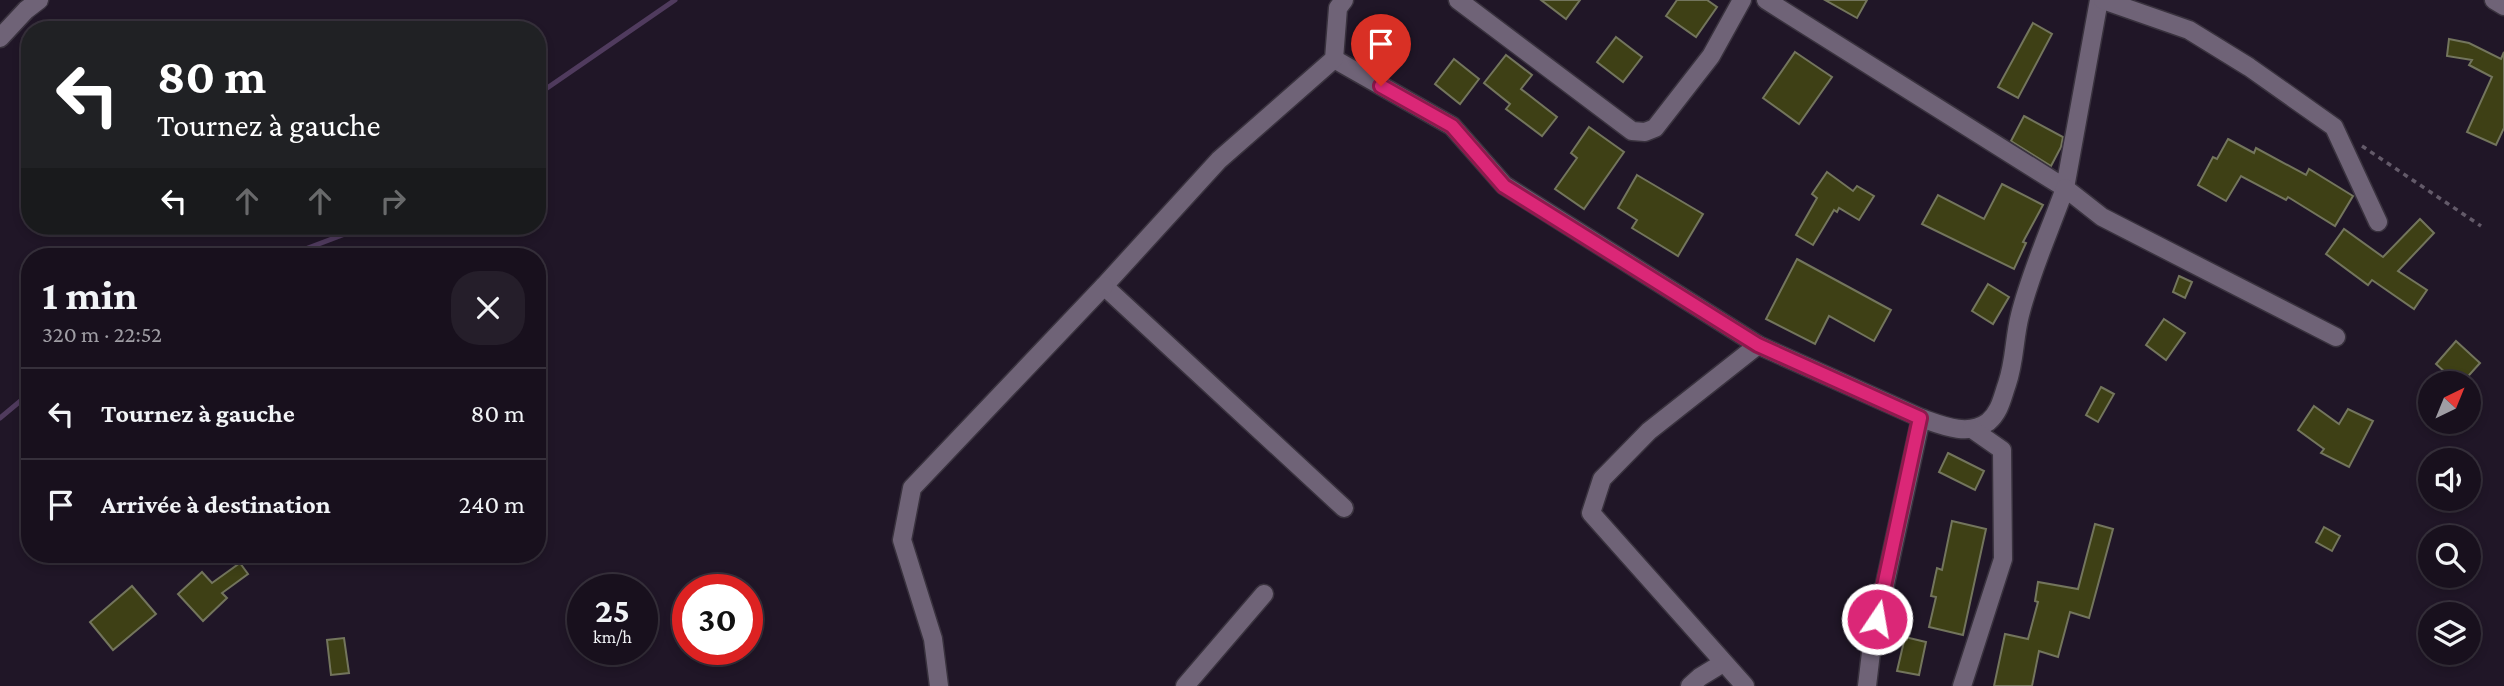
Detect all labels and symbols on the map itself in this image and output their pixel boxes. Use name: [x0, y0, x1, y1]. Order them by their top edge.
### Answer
pin: [1351, 14, 1411, 86]
north arrow: [2418, 371, 2482, 434]
speed limit sign: 30: [672, 574, 763, 665]
position arrow: [1840, 582, 1914, 656]

